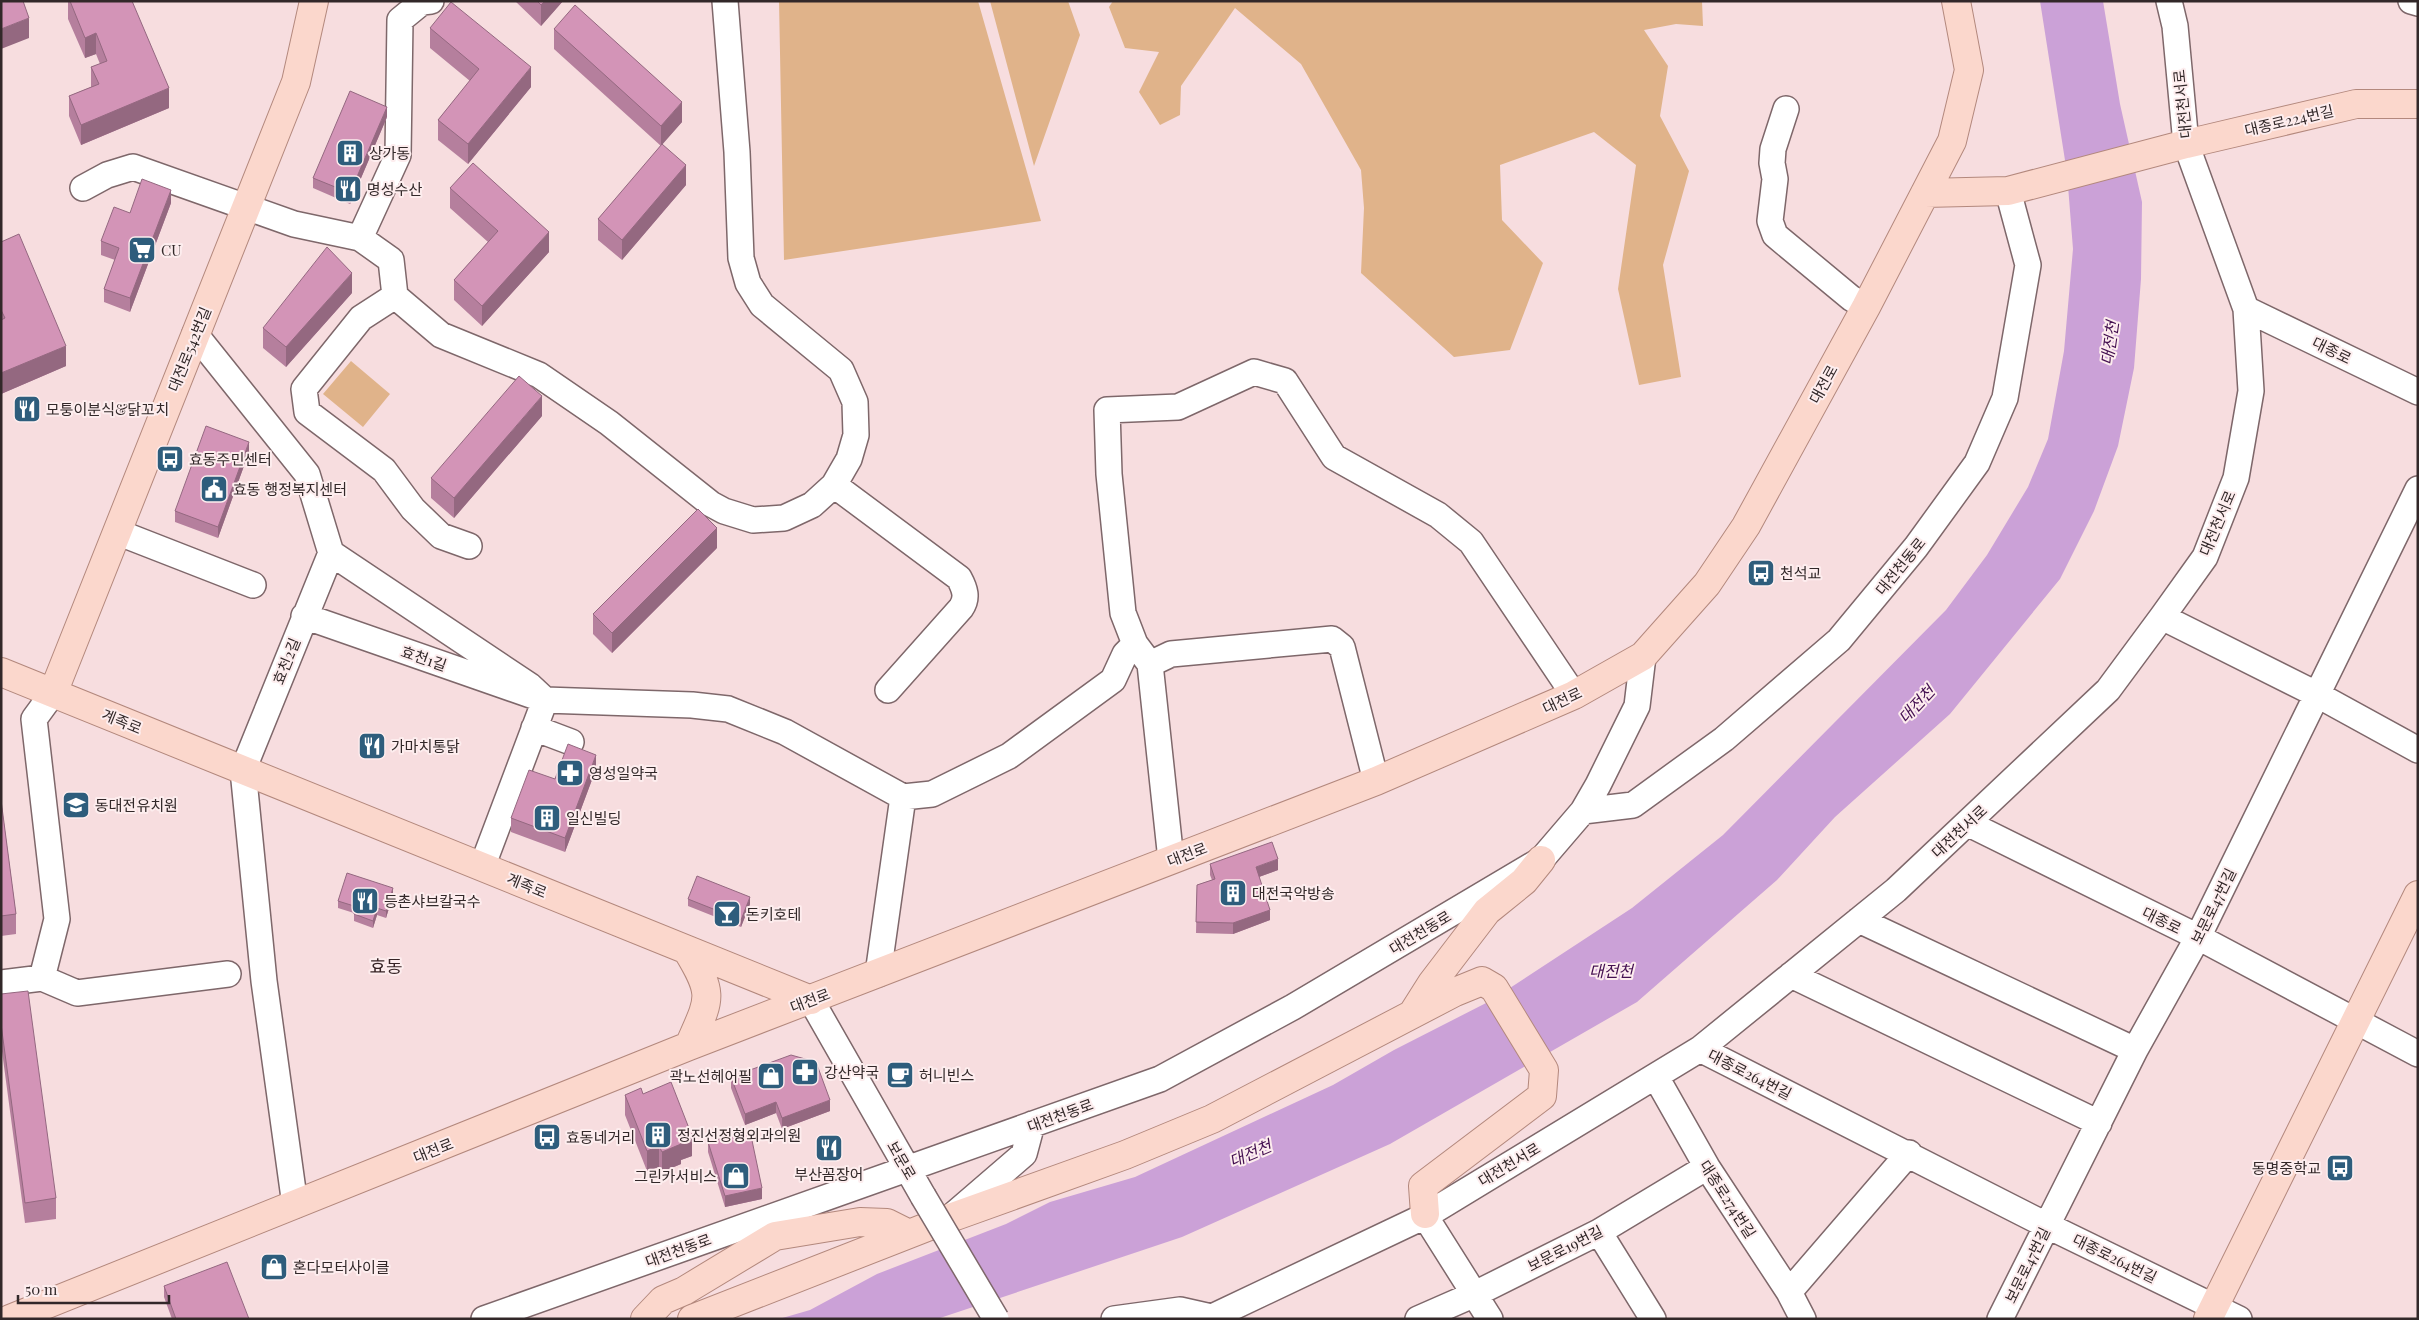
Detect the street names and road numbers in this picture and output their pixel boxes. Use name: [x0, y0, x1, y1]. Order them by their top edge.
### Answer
street label: 대전천서로: [2168, 69, 2196, 139]
street label: 대종로224번길: [2243, 100, 2335, 140]
street label: 대전로542번길: [163, 304, 215, 394]
street label: 대종로: [2309, 332, 2355, 368]
street label: 대전로: [1804, 361, 1842, 407]
street label: 대전천서로: [2194, 487, 2240, 559]
street label: 대전천동로: [1871, 533, 1929, 599]
street label: 효천2길: [268, 635, 304, 687]
street label: 효천1길: [399, 641, 449, 675]
street label: 대전로: [1539, 682, 1585, 718]
street label: 계족로: [99, 704, 145, 738]
street label: 대전천서로: [1927, 800, 1991, 862]
street label: 대전로: [1164, 837, 1210, 871]
street label: 보문로47번길: [2186, 865, 2240, 947]
street label: 계족로: [504, 868, 550, 902]
street label: 대종로: [2139, 902, 2185, 938]
street label: 대전천동로: [1385, 906, 1455, 958]
street label: 대전로: [787, 983, 833, 1017]
street label: 대종로264번길: [1705, 1044, 1795, 1104]
street label: 대전천동로: [1024, 1094, 1096, 1136]
street label: 대전로: [410, 1133, 456, 1167]
street label: 보문로: [883, 1137, 921, 1183]
street label: 대전천서로: [1474, 1138, 1544, 1190]
street label: 대종로274번길: [1695, 1156, 1761, 1242]
street label: 보문로19번길: [1524, 1220, 1606, 1276]
street label: 보문로47번길: [2000, 1224, 2054, 1306]
street label: 대전천동로: [642, 1229, 714, 1271]
street label: 대종로264번길: [2070, 1229, 2160, 1287]

